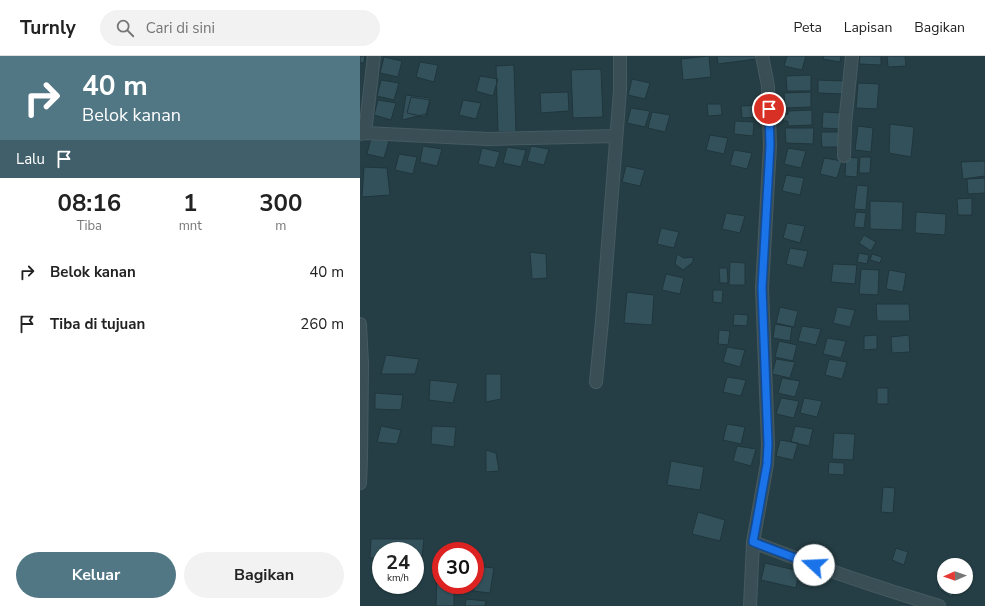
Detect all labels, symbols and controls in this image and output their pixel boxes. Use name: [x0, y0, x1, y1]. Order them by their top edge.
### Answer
search box: [100, 10, 380, 46]
text: Turnly: [20, 15, 76, 41]
icon: search: [114, 17, 136, 39]
text: Cari di sini: [146, 18, 215, 38]
text: Peta: [794, 18, 822, 37]
text: Lapisan: [844, 18, 892, 37]
text: Bagikan: [914, 18, 965, 37]
text: 40 m: [82, 67, 148, 105]
icon: right: [16, 72, 68, 124]
pin: [752, 92, 786, 126]
icon: arrive: [758, 98, 780, 120]
text: Belok kanan: [82, 103, 181, 127]
icon: arrive: [53, 148, 75, 170]
text: Lalu: [16, 149, 45, 169]
text: 08:16: [58, 187, 121, 219]
text: 1: [183, 187, 197, 219]
text: 300: [259, 187, 302, 219]
text: Tiba: [77, 217, 102, 235]
text: mnt: [179, 217, 202, 235]
text: m: [275, 217, 286, 235]
icon: right: [16, 261, 38, 283]
text: Belok kanan: [50, 262, 136, 282]
text: 40 m: [309, 262, 344, 282]
icon: arrive: [16, 313, 38, 335]
text: Tiba di tujuan: [50, 314, 145, 334]
text: 260 m: [300, 314, 344, 334]
speed limit sign: 30: [432, 542, 484, 594]
position arrow: [793, 544, 835, 586]
text: 24: [386, 549, 410, 576]
button: Keluar: [16, 552, 176, 598]
button: Bagikan: [184, 552, 344, 598]
north arrow: [937, 558, 973, 594]
map controls: [937, 558, 973, 594]
text: km/h: [387, 571, 409, 585]

